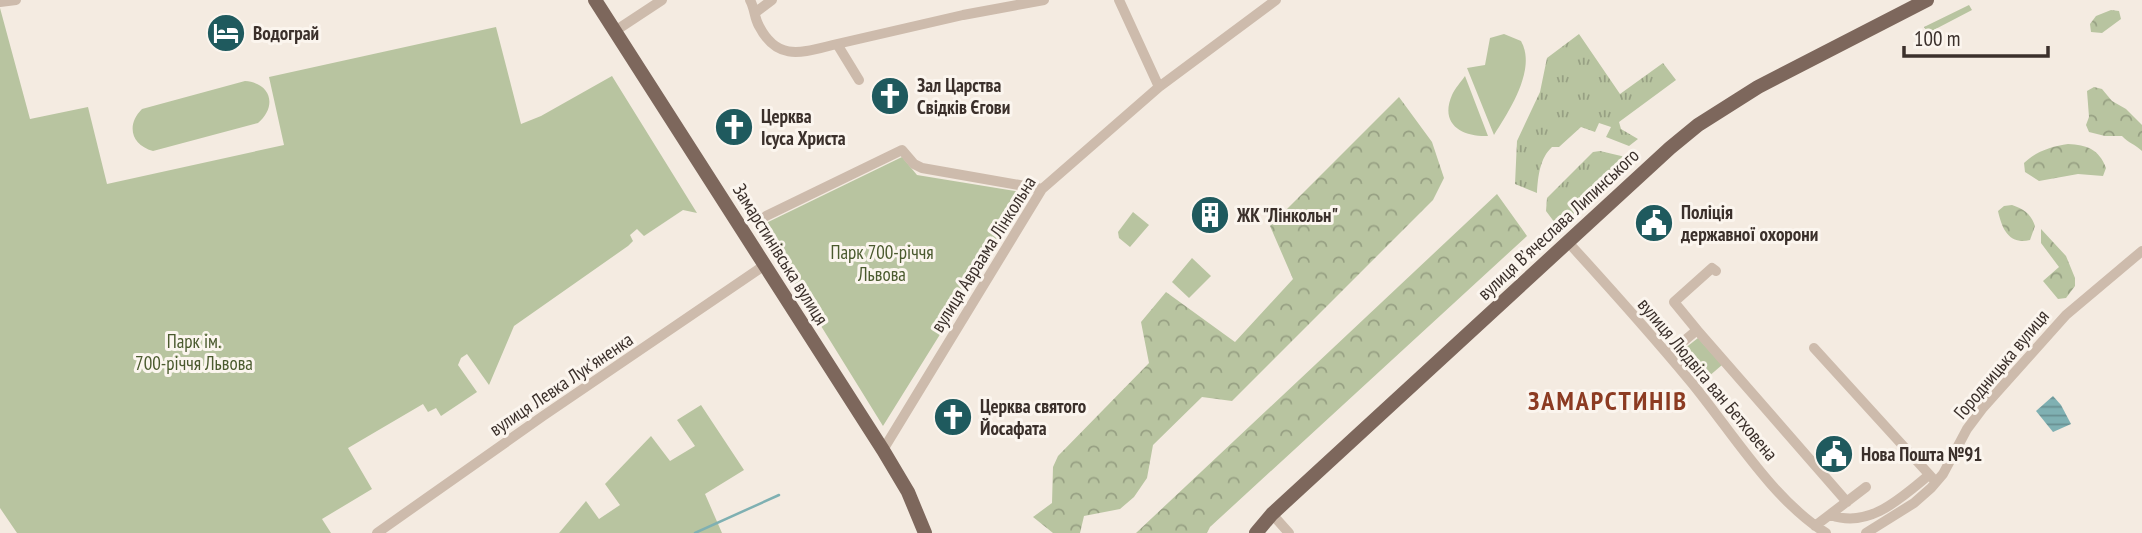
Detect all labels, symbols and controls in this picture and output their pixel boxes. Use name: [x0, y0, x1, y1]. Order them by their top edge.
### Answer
hotel icon: Водограй: [205, 12, 247, 54]
scale bar: [1904, 14, 2048, 58]
place label: Водограй: [253, 21, 319, 45]
text: 100 m: [1914, 25, 1960, 52]
place label: Зал Царства Свідків Єгови: [917, 73, 1010, 119]
church icon: Зал Царства Свідків Єгови: [869, 75, 911, 117]
place label: Церква Ісуса Христа: [761, 104, 846, 150]
church icon: Церква Ісуса Христа: [713, 106, 755, 148]
street label: вулиця Вʼячеслава Липинського: [1472, 143, 1644, 305]
street label: вулиця Авраама Лінкольна: [925, 171, 1041, 337]
street label: Замарстинівська вулиця: [728, 179, 834, 329]
building icon: ЖК "Лінкольн": [1189, 194, 1231, 236]
place label: Поліція державної охорони: [1680, 200, 1818, 246]
public building icon: Поліція державної охорони: [1633, 202, 1675, 244]
place label: ЖК "Лінкольн": [1236, 203, 1338, 227]
park label: Парк 700-річчя Львова: [830, 240, 934, 286]
street label: вулиця Людвіга ван Бетховена: [1633, 293, 1783, 465]
street label: Городницька вулиця: [1948, 304, 2054, 424]
street label: вулиця Левка Лукʼяненка: [485, 327, 637, 441]
park label: Парк ім. 700-річчя Львова: [135, 329, 253, 375]
district label: ЗАМАРСТИНІВ: [1528, 384, 1688, 417]
place label: Церква святого Йосафата: [980, 394, 1086, 440]
church icon: Церква святого Йосафата: [932, 396, 974, 438]
public building icon: Нова Пошта №91: [1813, 433, 1855, 475]
place label: Нова Пошта №91: [1861, 442, 1982, 466]

